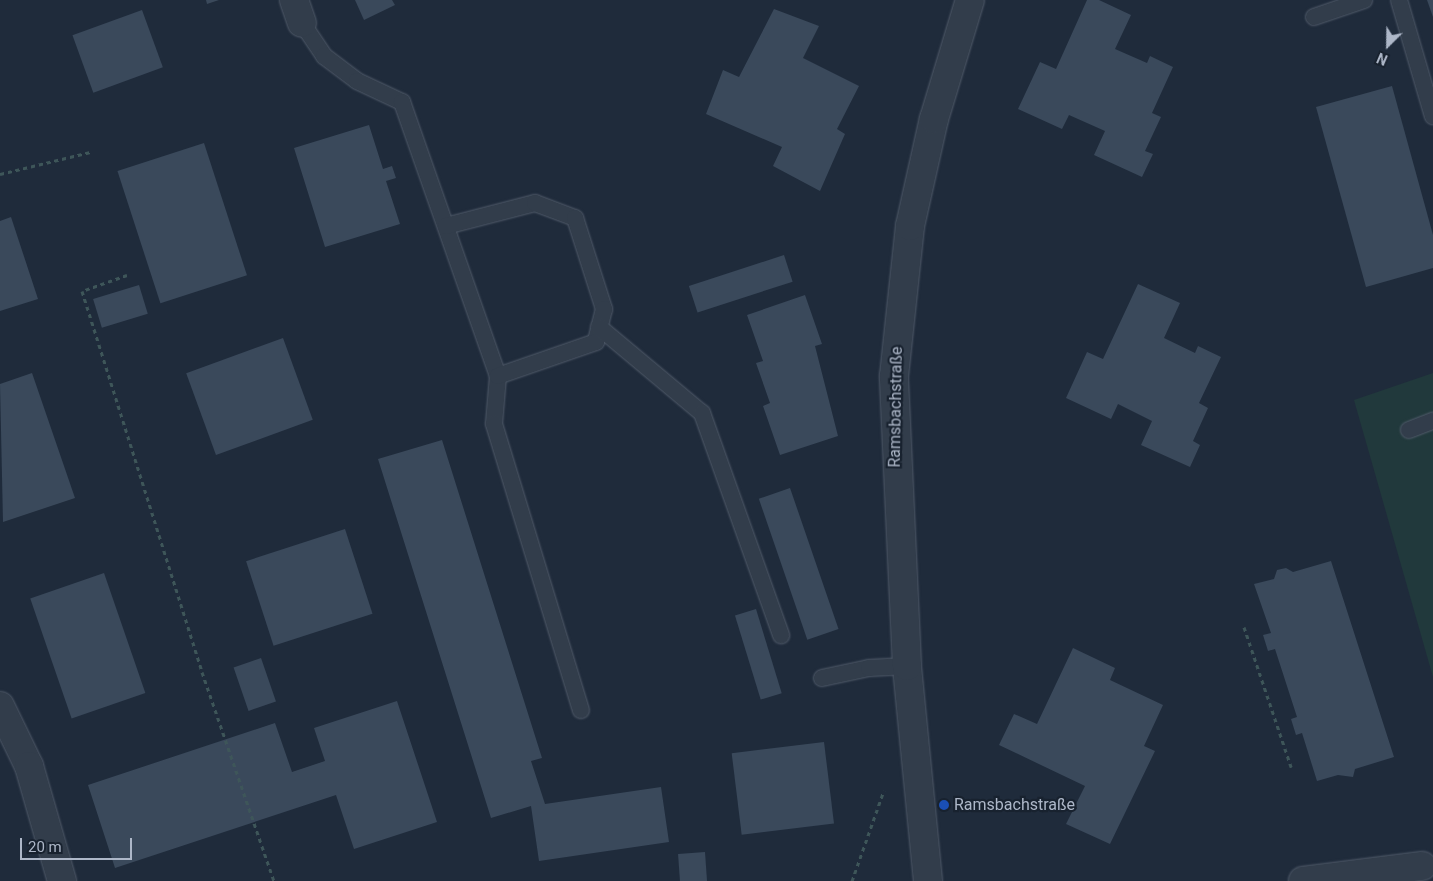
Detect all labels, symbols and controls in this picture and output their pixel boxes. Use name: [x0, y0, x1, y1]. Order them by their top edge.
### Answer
north arrow: [1363, 20, 1413, 70]
text: N: [1374, 50, 1390, 68]
street label: Ramsbachstraße: [885, 346, 907, 468]
place label: Ramsbachstraße: [954, 795, 1075, 815]
marker: Ramsbachstraße: [938, 799, 950, 811]
scale bar: [22, 828, 135, 860]
text: 20 m: [28, 838, 62, 856]

